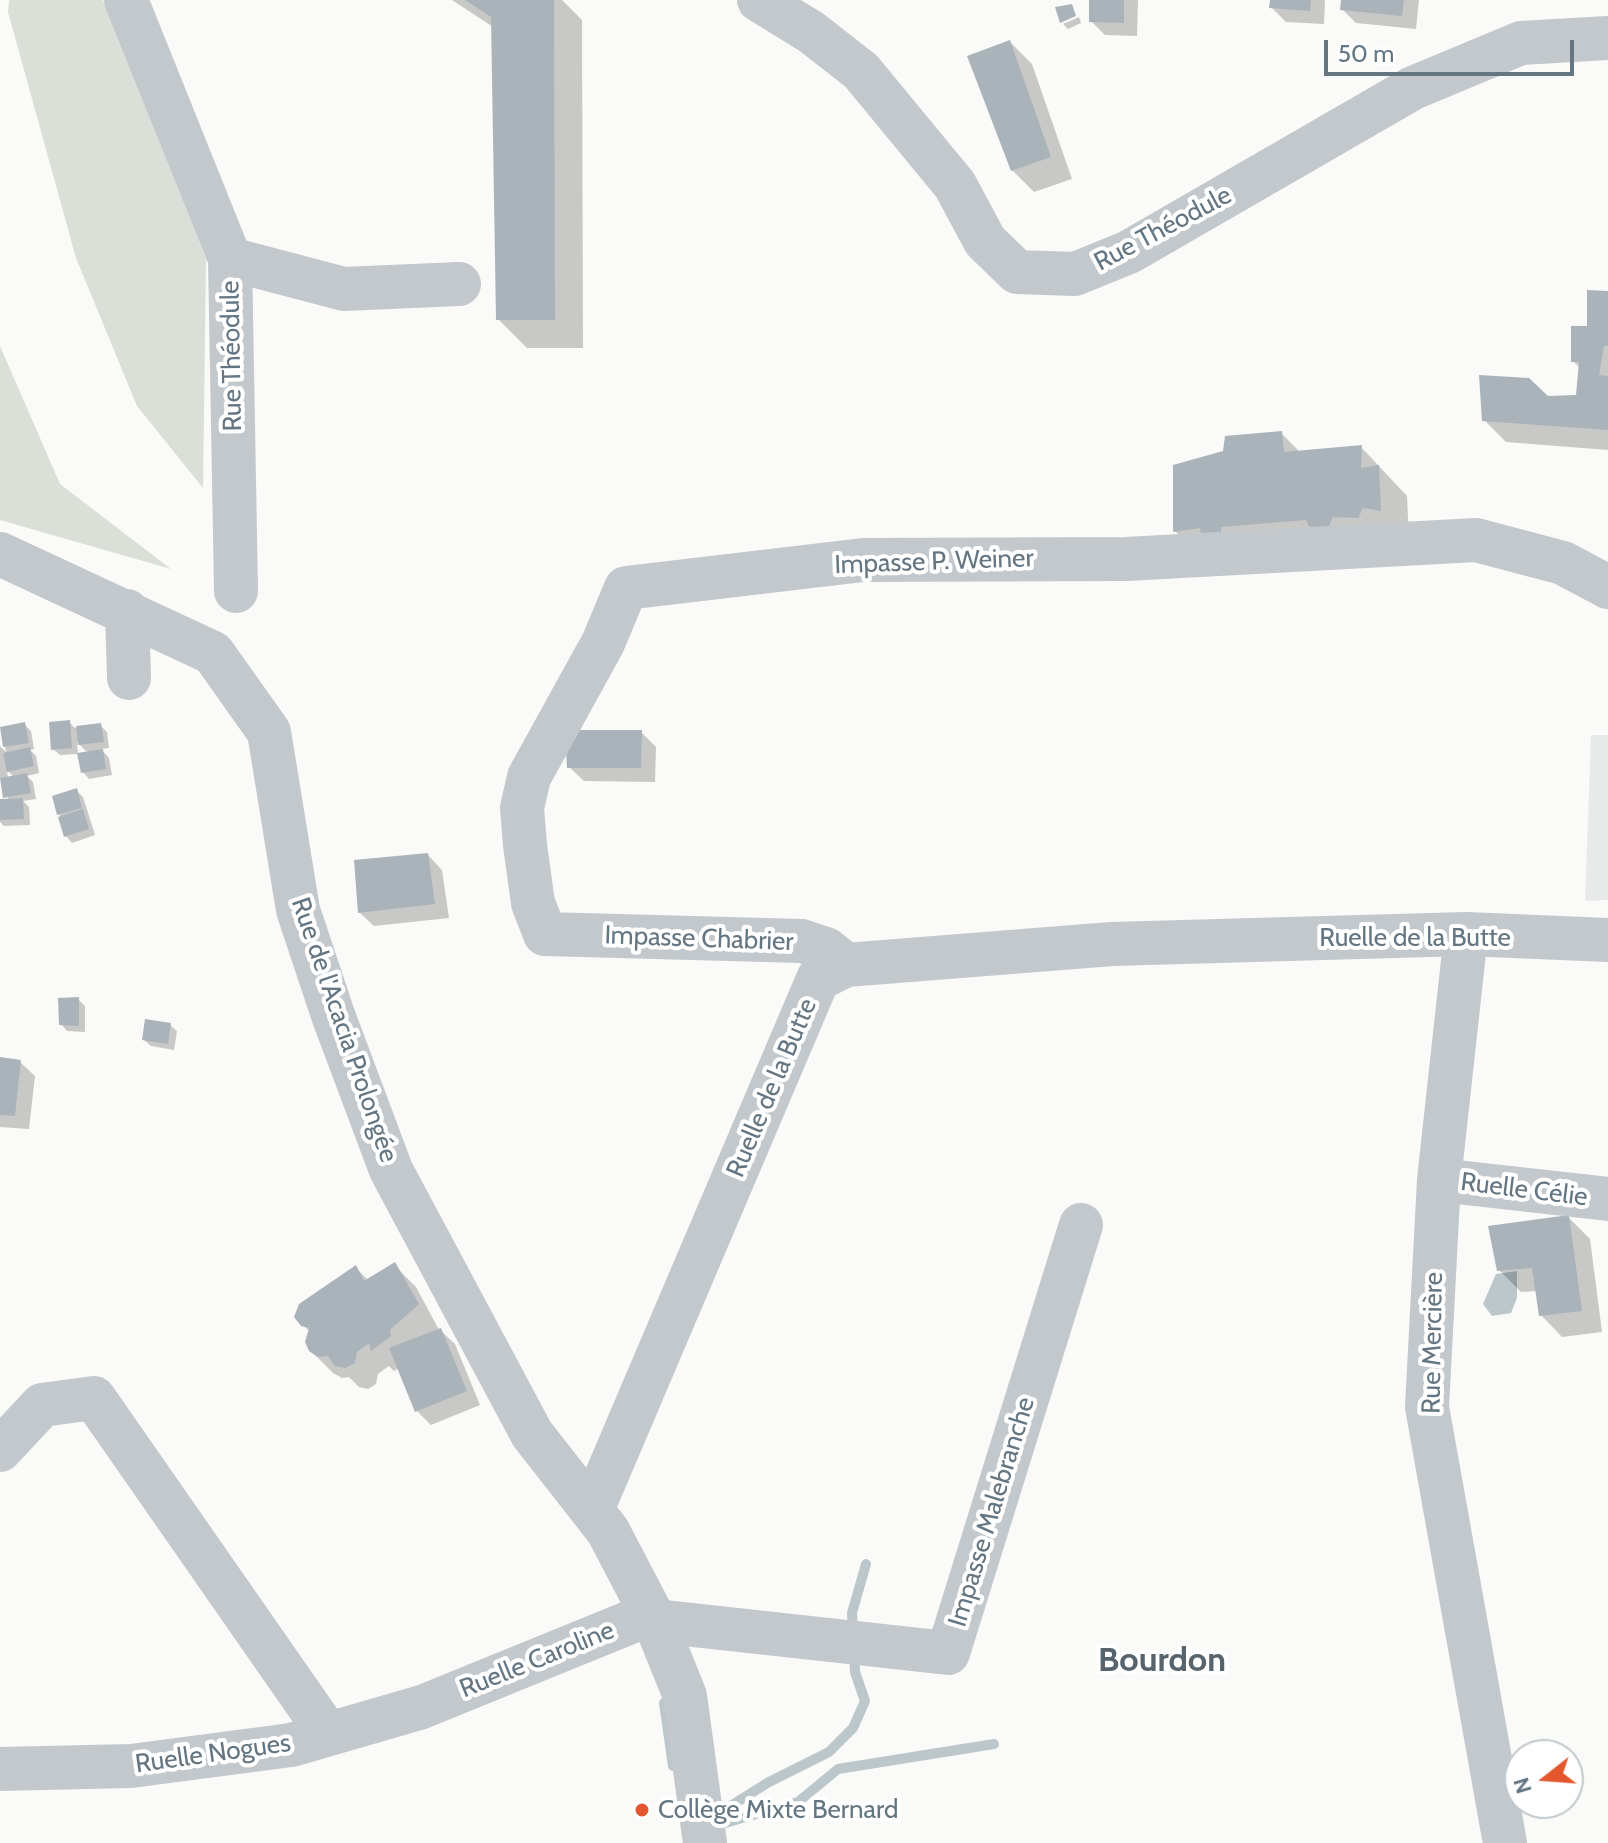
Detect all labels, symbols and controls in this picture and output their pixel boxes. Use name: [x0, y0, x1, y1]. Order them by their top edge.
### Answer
scale bar: [1328, 24, 1578, 74]
text: 50 m: [1338, 39, 1394, 68]
street label: Rue Théodule: [1089, 180, 1237, 278]
street label: Rue Théodule: [215, 280, 249, 432]
street label: Impasse P. Weiner: [834, 543, 1034, 581]
street label: Rue de l'Acacia Prolongée: [284, 894, 404, 1166]
street label: Impasse Chabrier: [604, 920, 794, 958]
street label: Ruelle de la Butte: [1319, 922, 1511, 954]
street label: Ruelle de la Butte: [720, 994, 824, 1182]
street label: Ruelle Célie: [1459, 1167, 1589, 1213]
street label: Rue Mercière: [1416, 1272, 1450, 1414]
street label: Impasse Malebranche: [942, 1394, 1042, 1630]
street label: Ruelle Caroline: [455, 1615, 619, 1705]
district label: Bourdon: [1098, 1641, 1226, 1681]
street label: Ruelle Nogues: [133, 1728, 293, 1780]
north arrow: [1504, 1739, 1584, 1819]
text: N: [1507, 1774, 1538, 1797]
place label: Collège Mixte Bernard: [658, 1794, 898, 1826]
marker: Collège Mixte Bernard: [633, 1801, 651, 1819]

